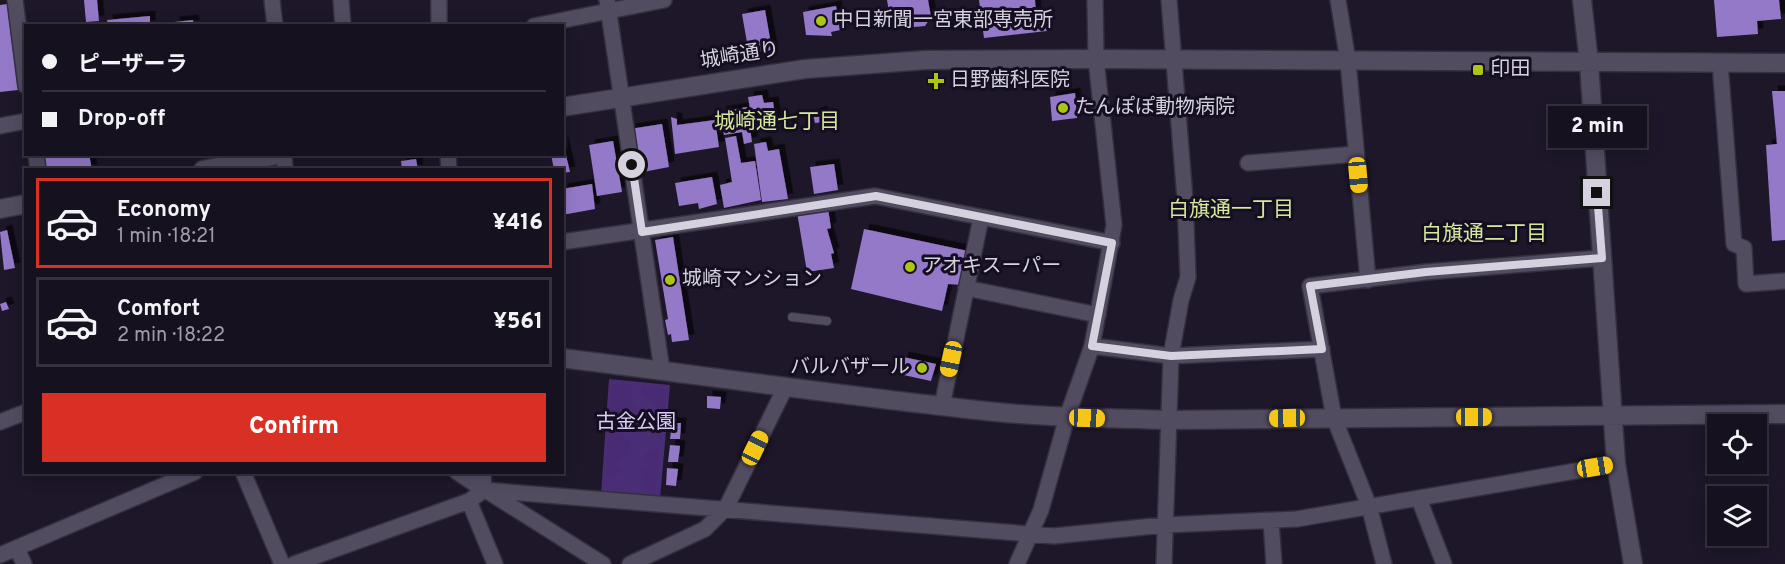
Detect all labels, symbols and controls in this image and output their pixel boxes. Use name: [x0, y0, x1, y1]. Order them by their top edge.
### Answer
place label: 中日新聞一宮東部専売所: [833, 8, 1053, 34]
marker: 中日新聞一宮東部専売所: [814, 14, 828, 28]
street label: 城崎通り: [698, 37, 782, 75]
text: ピーザーラ: [78, 52, 188, 79]
place label: 印田: [1490, 57, 1530, 83]
marker: 印田: [1471, 63, 1485, 77]
place label: 日野歯科医院: [950, 68, 1070, 94]
marker: 日野歯科医院: [927, 72, 945, 90]
place label: たんぽぽ動物病院: [1075, 95, 1235, 121]
marker: たんぽぽ動物病院: [1056, 101, 1070, 115]
text: Drop-off: [78, 106, 165, 133]
callout: 2 min: [1548, 106, 1646, 148]
district label: 城崎通七丁目: [714, 109, 840, 136]
text: 2 min: [1571, 114, 1624, 140]
route start: [618, 151, 645, 178]
car: [1347, 156, 1369, 194]
route end: [1583, 179, 1610, 206]
icon: car: [45, 196, 99, 250]
text: Economy: [117, 197, 211, 224]
district label: 白旗通一丁目: [1168, 197, 1294, 224]
text: ¥416: [492, 210, 543, 237]
district label: 白旗通二丁目: [1421, 221, 1547, 248]
text: 1 min · 18:21: [117, 224, 216, 250]
place label: アオキスーパー: [922, 254, 1061, 280]
marker: アオキスーパー: [903, 260, 917, 274]
place label: 城崎マンション: [682, 267, 822, 293]
marker: 城崎マンション: [663, 273, 677, 287]
icon: car: [45, 295, 99, 349]
text: Comfort: [117, 296, 200, 323]
text: ¥561: [493, 309, 543, 336]
text: 2 min · 18:22: [117, 323, 225, 349]
car: [938, 340, 964, 378]
place label: バルバザール: [790, 355, 910, 381]
marker: バルバザール: [915, 361, 929, 375]
button: Confirm: [42, 393, 546, 462]
car: [1069, 408, 1105, 428]
car: [1456, 408, 1492, 426]
car: [1269, 409, 1305, 427]
park label: 古金公園: [596, 410, 676, 436]
map controls: [1707, 414, 1767, 546]
button: locate: [1707, 414, 1767, 474]
car: [739, 428, 771, 468]
car: [1576, 455, 1614, 479]
button: layers: [1707, 486, 1767, 546]

